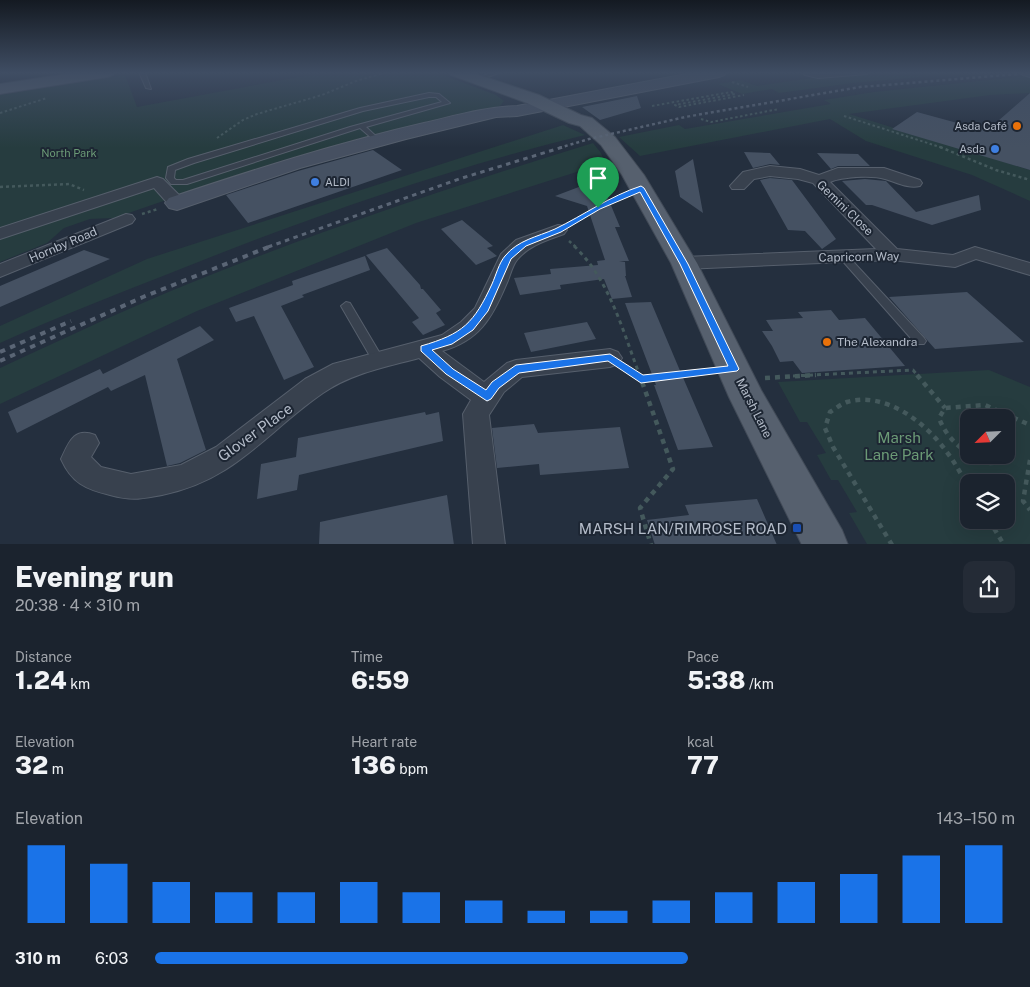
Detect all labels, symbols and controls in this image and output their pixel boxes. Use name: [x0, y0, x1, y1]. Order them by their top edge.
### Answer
place label: Asda Café: [955, 120, 1007, 132]
marker: Asda Café: [1011, 120, 1023, 132]
place label: Asda: [959, 143, 985, 155]
marker: Asda: [989, 143, 1001, 155]
park label: North Park: [41, 147, 97, 159]
pin: [577, 157, 619, 208]
icon: arrive: [584, 164, 612, 192]
marker: ALDI: [309, 176, 321, 188]
place label: ALDI: [325, 176, 350, 188]
street label: Gemini Close: [814, 178, 876, 239]
street label: Hornby Road: [27, 224, 99, 266]
street label: Capricorn Way: [818, 249, 900, 265]
place label: The Alexandra: [837, 335, 917, 349]
marker: The Alexandra: [821, 336, 833, 348]
street label: Marsh Lane: [733, 376, 775, 440]
street label: Glover Place: [214, 399, 296, 465]
north arrow: [960, 409, 1015, 464]
map controls: [960, 409, 1015, 529]
park label: Marsh Lane Park: [864, 429, 934, 463]
button: layers: [960, 474, 1015, 529]
place label: MARSH LAN/RIMROSE ROAD: [579, 520, 787, 537]
marker: MARSH LAN/RIMROSE ROAD: [791, 522, 803, 534]
text: Evening run: [15, 560, 174, 593]
button: share: [963, 561, 1015, 613]
text: 20:38 · 4 × 310 m: [15, 596, 140, 615]
text: Distance: [15, 649, 72, 665]
text: Time: [351, 649, 383, 665]
text: Pace: [687, 649, 719, 665]
text: 1.24: [15, 665, 67, 695]
text: 6:59: [351, 665, 409, 695]
text: 5:38: [687, 665, 746, 695]
text: km: [67, 676, 90, 692]
text: /km: [746, 676, 774, 692]
text: Elevation: [15, 734, 74, 750]
text: Heart rate: [351, 734, 417, 750]
text: kcal: [687, 734, 714, 750]
text: 32: [15, 750, 48, 780]
text: 136: [351, 750, 396, 780]
text: 77: [687, 750, 719, 780]
text: m: [48, 761, 64, 777]
text: bpm: [396, 761, 428, 777]
text: Elevation: [15, 809, 83, 828]
text: 143–150 m: [936, 809, 1015, 828]
text: 310 m: [15, 949, 61, 968]
text: 6:03: [95, 949, 128, 968]

